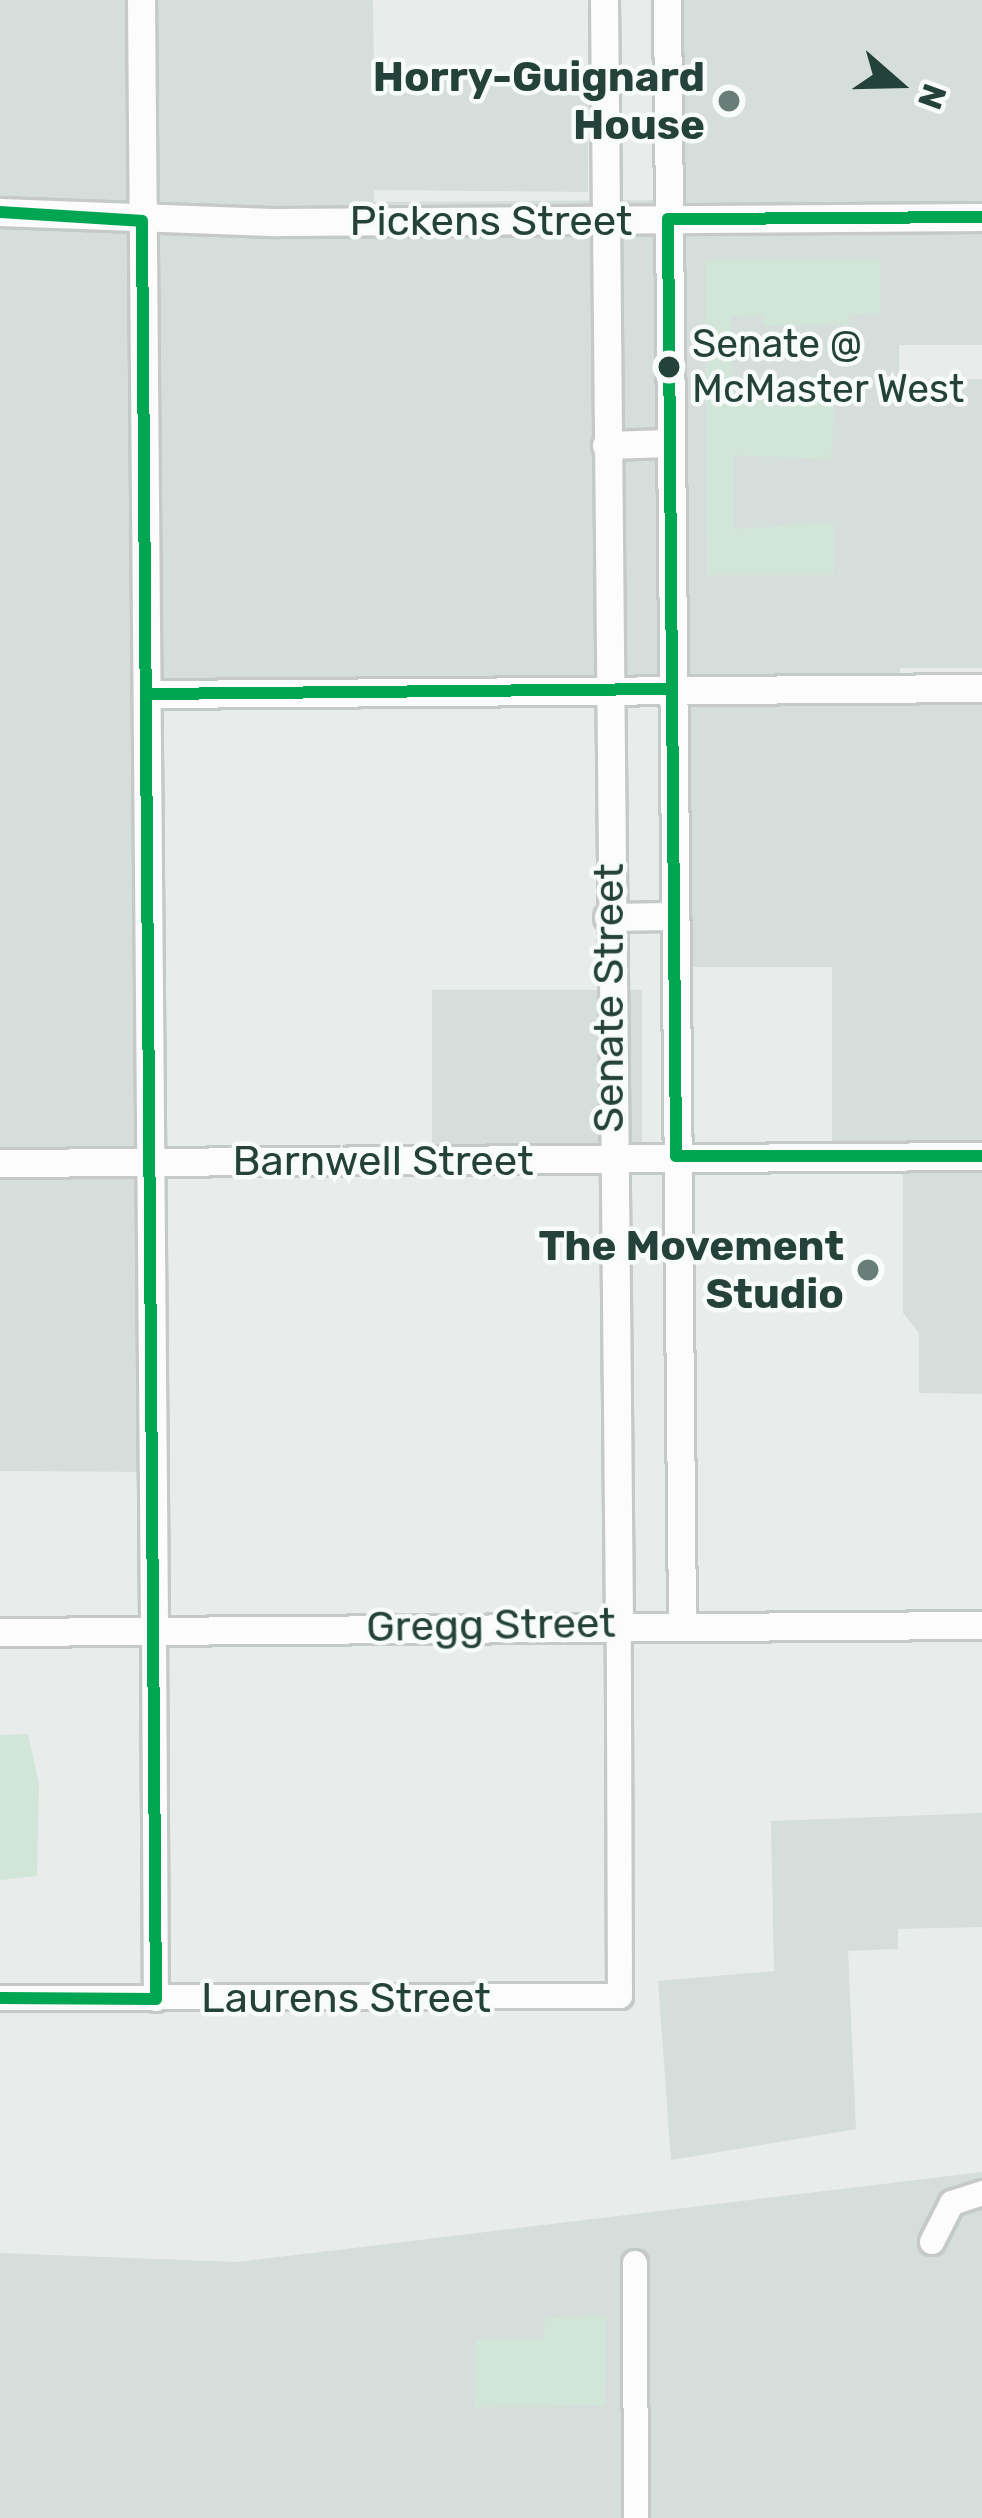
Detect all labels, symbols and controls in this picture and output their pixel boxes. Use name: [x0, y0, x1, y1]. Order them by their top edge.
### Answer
north arrow: [838, 24, 958, 144]
place label: Horry-Guignard House: [373, 52, 705, 150]
text: N: [910, 79, 955, 114]
marker: Horry-Guignard House: [716, 88, 742, 114]
street label: Pickens Street: [349, 196, 633, 246]
place label: Senate @ McMaster West: [692, 322, 966, 413]
marker: Senate @ McMaster West: [658, 356, 680, 378]
street label: Senate Street: [584, 863, 634, 1133]
street label: Barnwell Street: [232, 1136, 534, 1186]
place label: The Movement Studio: [538, 1221, 844, 1320]
marker: The Movement Studio: [855, 1257, 881, 1283]
street label: Gregg Street: [366, 1598, 616, 1652]
street label: Laurens Street: [201, 1973, 491, 2023]

